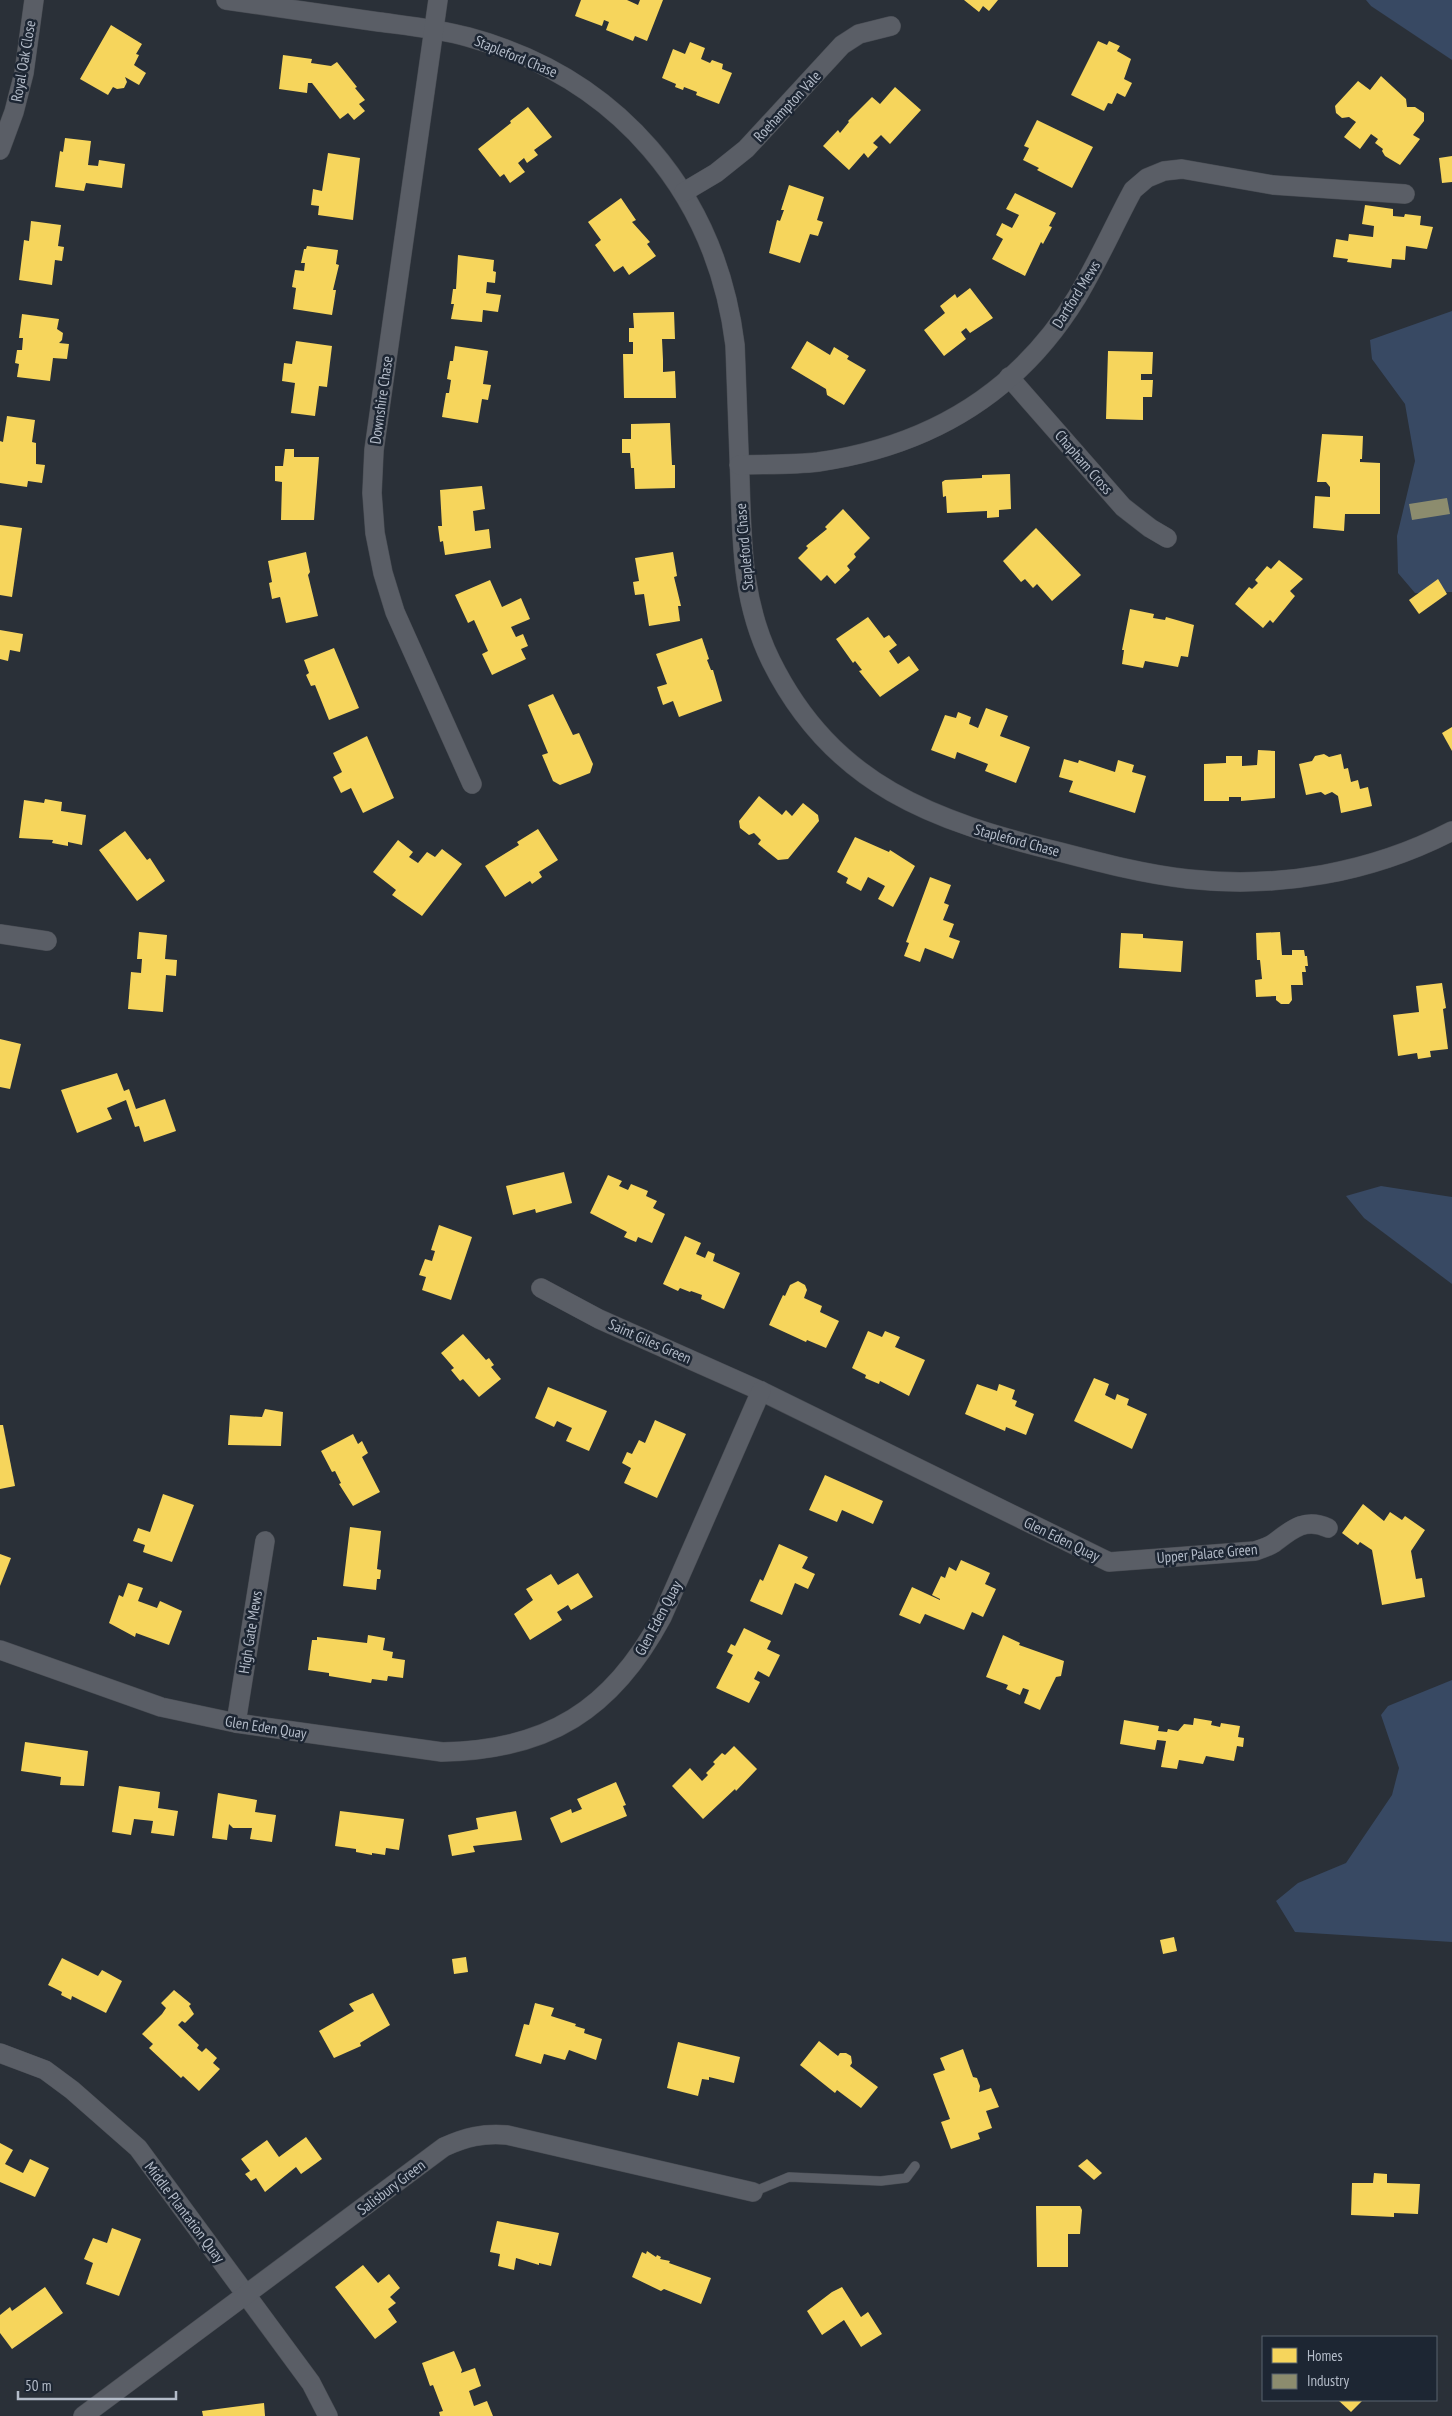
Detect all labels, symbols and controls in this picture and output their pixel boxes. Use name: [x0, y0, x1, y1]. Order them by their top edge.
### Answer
street label: Royal Oak Close: [7, 19, 39, 103]
street label: Stapleford Chase: [472, 31, 560, 81]
street label: Roehampton Vale: [749, 67, 825, 145]
street label: Dartford Mews: [1048, 257, 1104, 331]
street label: Downshire Chase: [365, 355, 397, 445]
street label: Chapham Cross: [1051, 426, 1117, 498]
street label: Stapleford Chase: [731, 503, 757, 591]
street label: Stapleford Chase: [972, 820, 1062, 860]
street label: Saint Giles Green: [606, 1314, 694, 1368]
street label: Glen Eden Quay: [1021, 1512, 1103, 1566]
street label: Upper Palace Green: [1156, 1539, 1258, 1567]
street label: Glen Eden Quay: [630, 1577, 686, 1659]
street label: High Gate Mews: [234, 1589, 266, 1675]
street label: Glen Eden Quay: [224, 1711, 308, 1743]
street label: Salisbury Green: [353, 2155, 429, 2219]
street label: Middle Plantation Quay: [141, 2158, 229, 2267]
legend: [1262, 2336, 1437, 2401]
text: Homes: [1307, 2346, 1343, 2365]
scale bar: [18, 2368, 175, 2400]
text: Industry: [1307, 2371, 1349, 2390]
text: 50 m: [25, 2376, 51, 2395]

